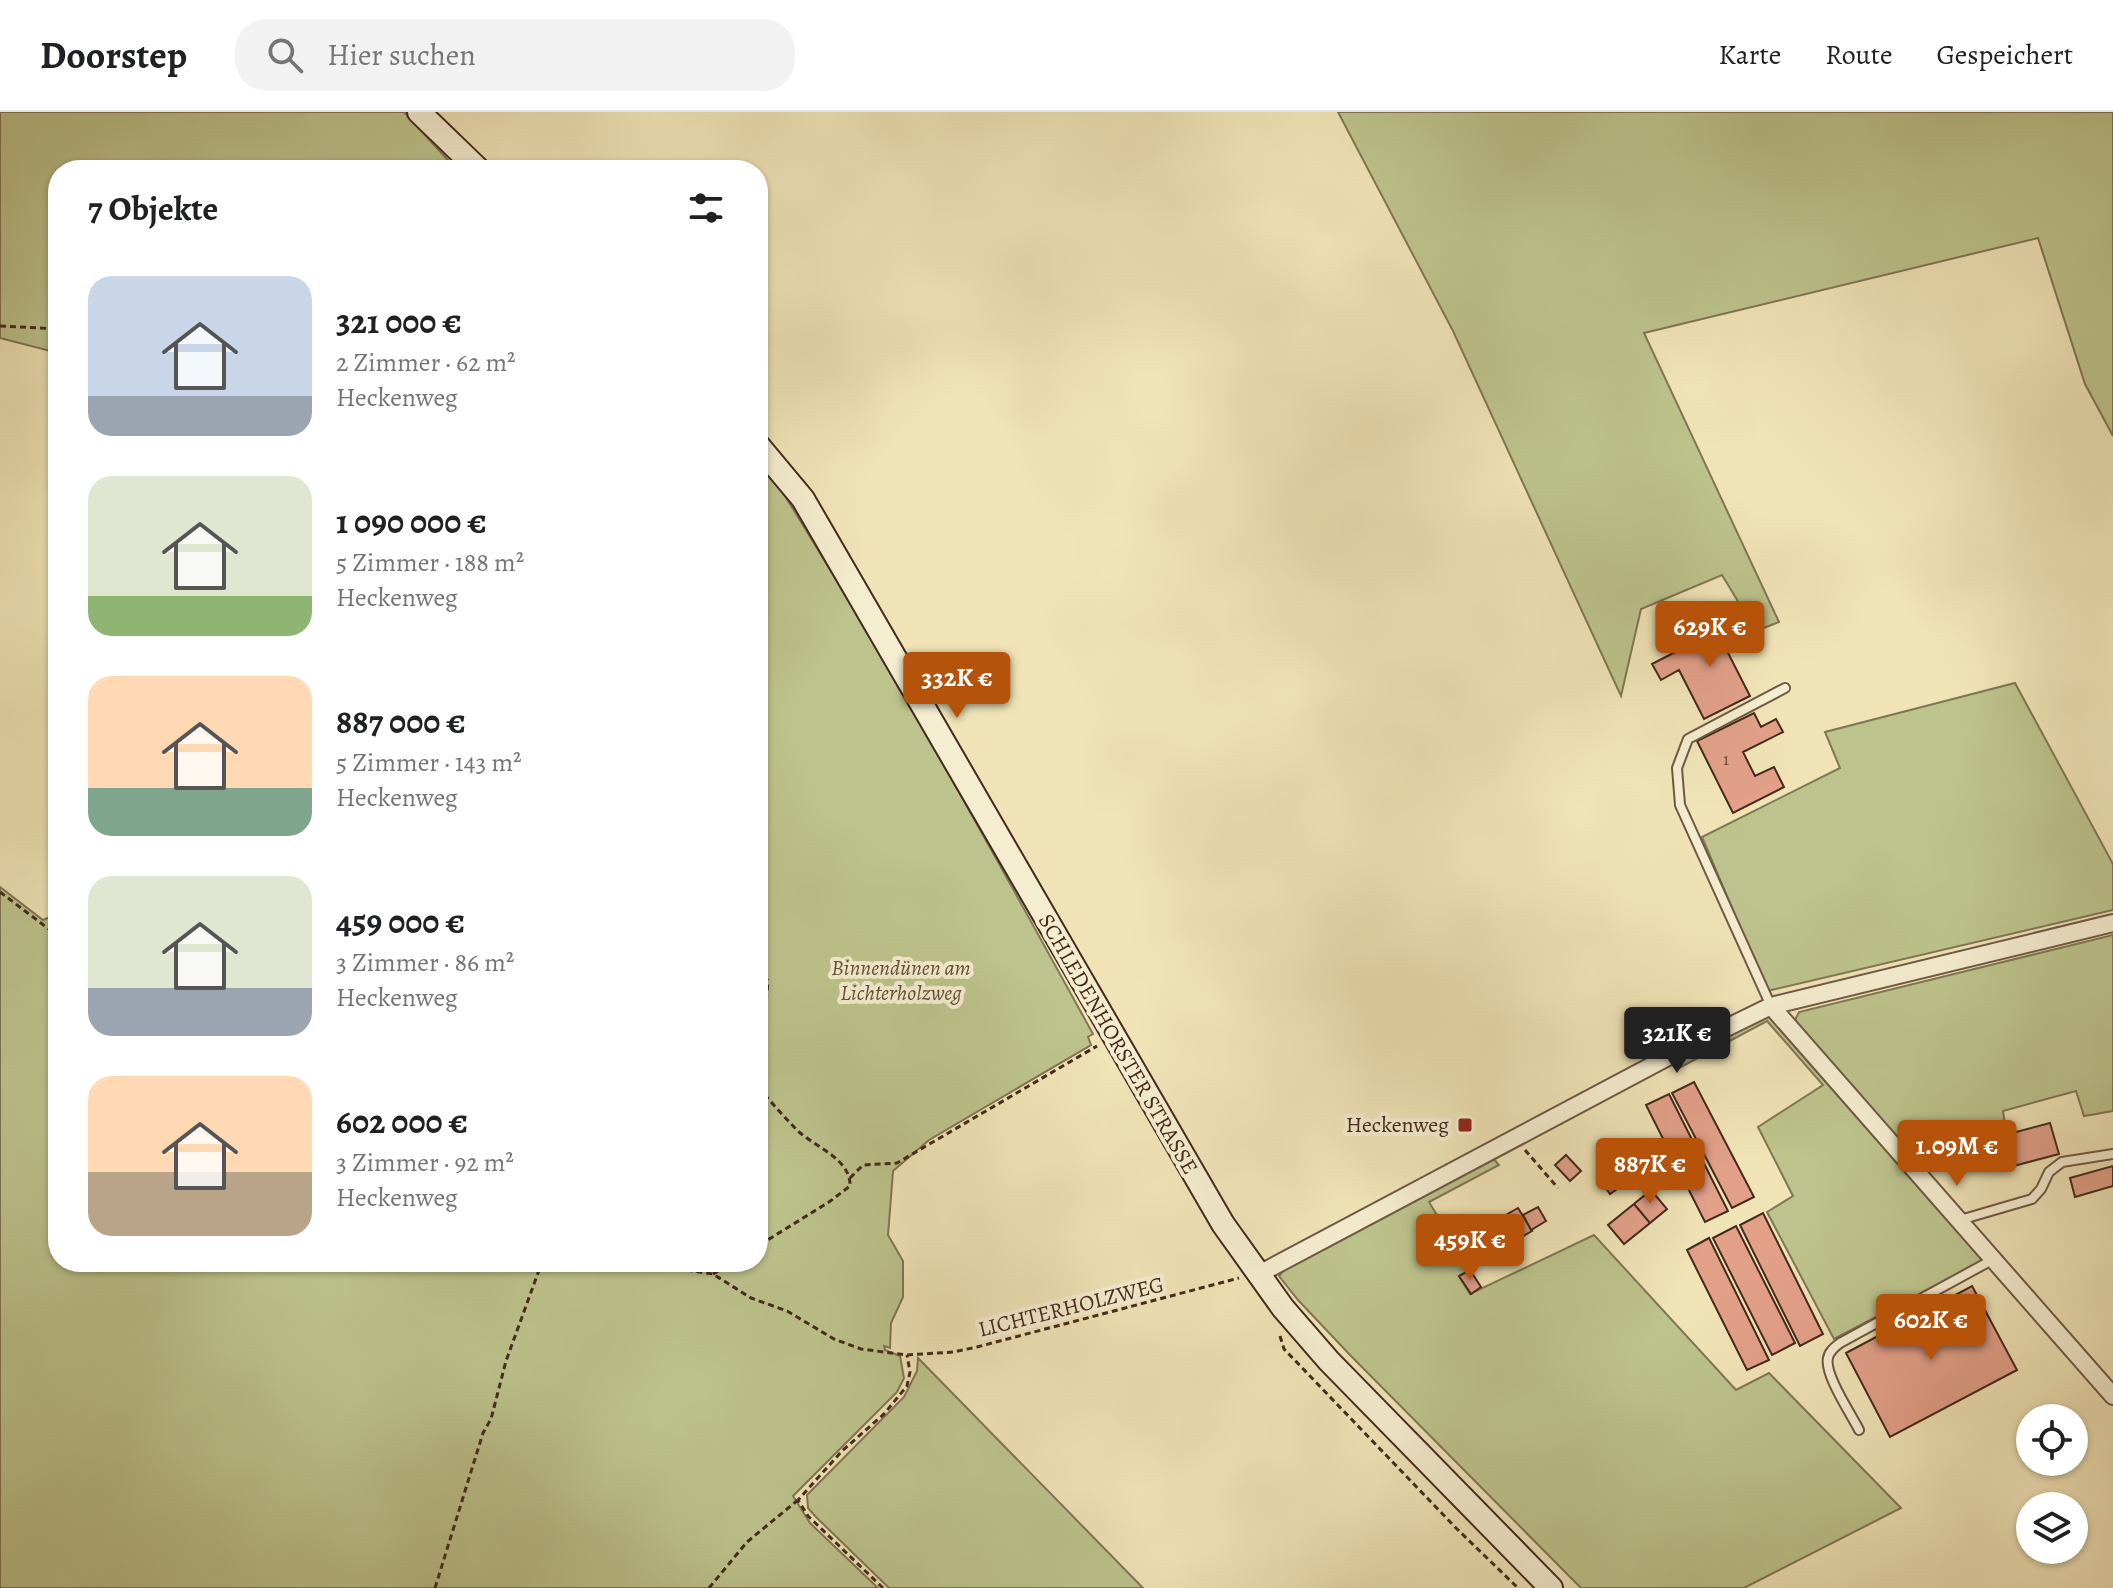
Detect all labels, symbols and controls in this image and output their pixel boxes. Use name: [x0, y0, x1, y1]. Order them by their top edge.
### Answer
search box: [235, 19, 795, 91]
text: Doorstep: [40, 29, 187, 81]
icon: search: [263, 33, 307, 77]
text: Hier suchen: [327, 35, 476, 75]
text: Karte: [1718, 36, 1781, 74]
text: Route: [1825, 36, 1893, 74]
text: Gespeichert: [1937, 36, 2073, 74]
text: 7 Objekte: [88, 185, 218, 232]
icon: filters: [684, 186, 728, 230]
text: 321 000 €: [336, 298, 462, 345]
icon: home: [152, 308, 248, 404]
text: 2 Zimmer · 62 m²: [336, 345, 516, 380]
text: Heckenweg: [336, 380, 458, 415]
text: 1 090 000 €: [336, 498, 487, 545]
icon: home: [152, 508, 248, 604]
text: 5 Zimmer · 188 m²: [336, 545, 524, 580]
text: Heckenweg: [336, 580, 458, 615]
pin: 629K €: [1645, 601, 1775, 669]
text: 629K €: [1673, 609, 1747, 644]
pin: 332K €: [892, 652, 1022, 720]
text: 332K €: [921, 660, 993, 695]
text: 887 000 €: [336, 698, 466, 745]
icon: home: [152, 708, 248, 804]
text: 5 Zimmer · 143 m²: [336, 745, 522, 780]
house number: 1: [1723, 747, 1729, 771]
text: Heckenweg: [336, 780, 458, 815]
text: 459 000 €: [336, 898, 465, 945]
icon: home: [152, 908, 248, 1004]
street label: SCHLEDENHORSTER STRASSE: [1031, 908, 1205, 1180]
text: 3 Zimmer · 86 m²: [336, 945, 514, 980]
park label: Binnendünen am Lichterholzweg: [831, 953, 971, 1008]
text: Heckenweg: [336, 980, 458, 1015]
pin: 321K €: [1612, 1007, 1742, 1075]
text: 321K €: [1642, 1015, 1712, 1050]
text: 602 000 €: [336, 1098, 468, 1145]
icon: home: [152, 1108, 248, 1204]
place label: Heckenweg: [1346, 1110, 1449, 1140]
marker: Heckenweg: [1456, 1116, 1474, 1134]
pin: 1.09M €: [1883, 1120, 2031, 1188]
text: 1.09M €: [1916, 1128, 1998, 1163]
pin: 887K €: [1585, 1138, 1715, 1206]
text: 3 Zimmer · 92 m²: [336, 1145, 514, 1180]
text: 887K €: [1614, 1146, 1686, 1181]
text: Heckenweg: [336, 1180, 458, 1215]
pin: 459K €: [1405, 1214, 1535, 1282]
text: 459K €: [1434, 1222, 1506, 1257]
street label: LICHTERHOLZWEG: [975, 1269, 1167, 1345]
pin: 602K €: [1866, 1294, 1996, 1362]
text: 602K €: [1894, 1302, 1968, 1337]
map controls: [2016, 1404, 2088, 1564]
button: locate: [2016, 1404, 2088, 1476]
button: layers: [2016, 1492, 2088, 1564]

